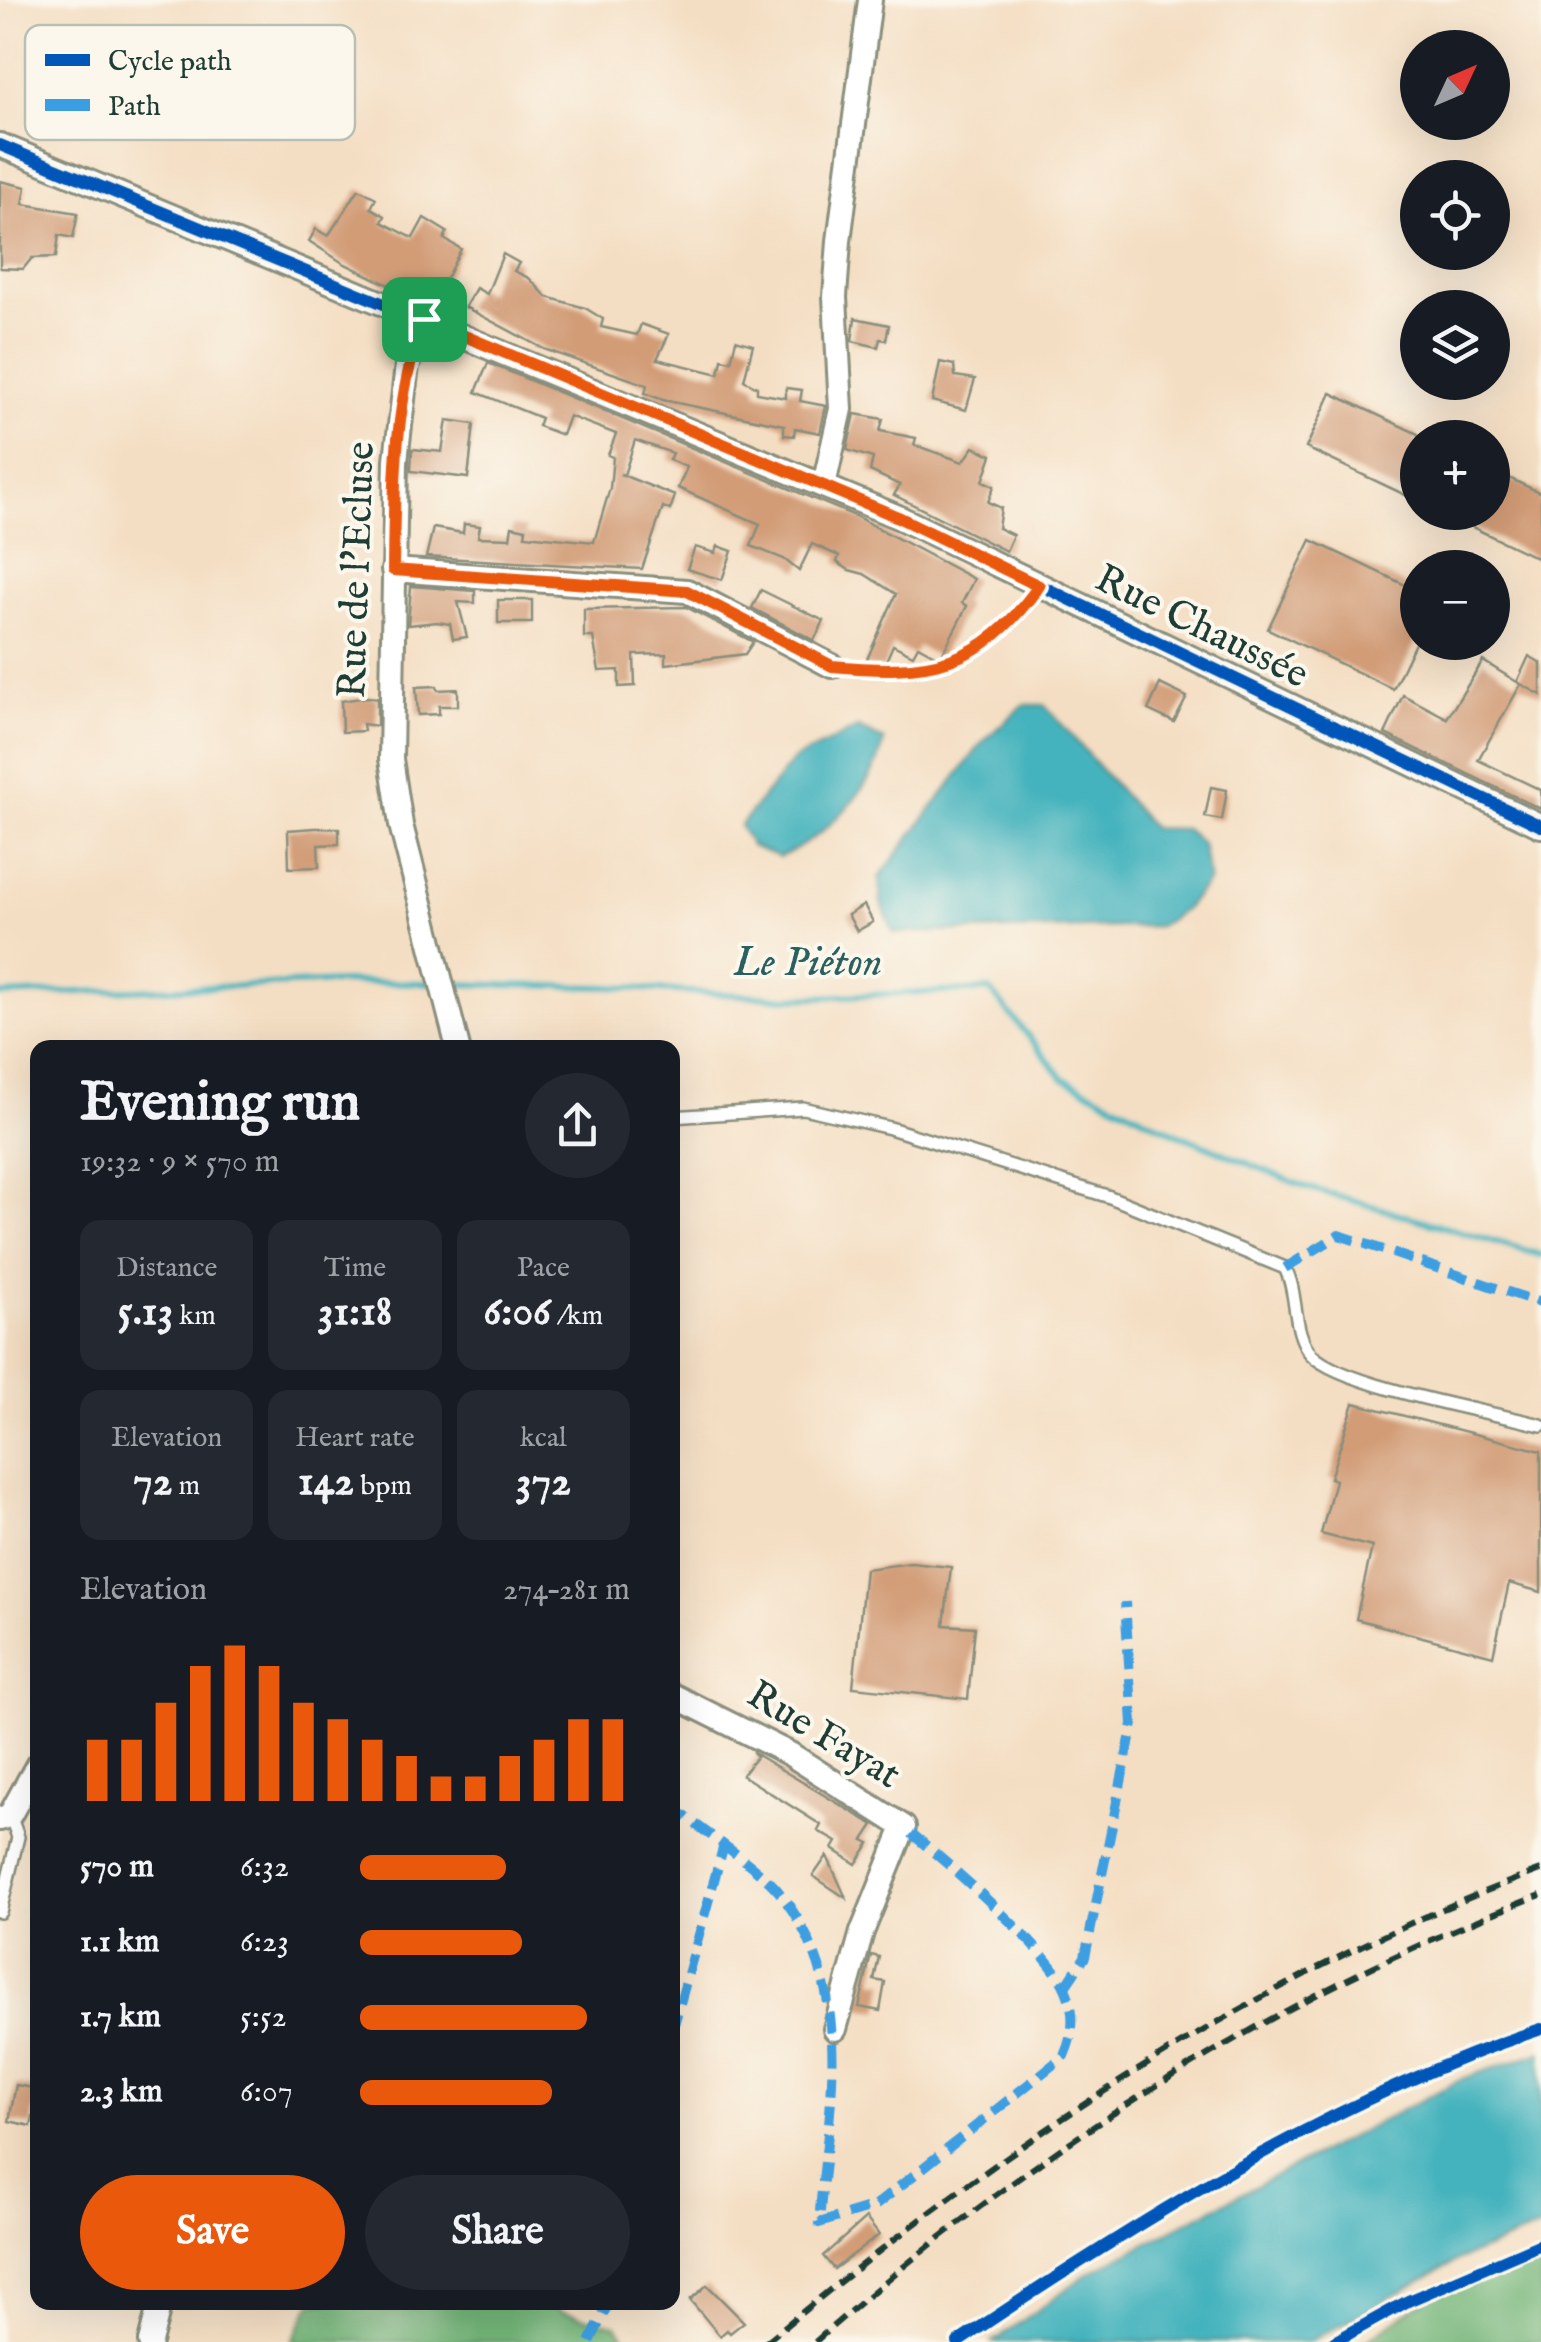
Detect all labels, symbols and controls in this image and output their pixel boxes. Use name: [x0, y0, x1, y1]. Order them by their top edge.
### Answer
legend: [25, 25, 355, 140]
north arrow: [1400, 30, 1510, 140]
map controls: [1400, 30, 1510, 660]
text: Cycle path: [108, 45, 232, 80]
text: Path: [108, 90, 161, 125]
button: locate: [1400, 160, 1510, 270]
pin: [382, 277, 467, 362]
button: layers: [1400, 290, 1510, 400]
icon: arrive: [397, 292, 452, 347]
button: +: [1400, 420, 1510, 530]
street label: Rue de l'Ecluse: [328, 441, 388, 699]
button: −: [1400, 550, 1510, 660]
street label: Rue Chaussée: [1086, 554, 1316, 702]
water label: Le Piéton: [732, 937, 883, 990]
text: Evening run: [80, 1069, 360, 1139]
button: share: [525, 1073, 630, 1178]
text: 19:32 · 9 × 570 m: [80, 1142, 280, 1183]
text: Distance: [116, 1251, 217, 1286]
text: Time: [324, 1251, 386, 1286]
text: Pace: [517, 1251, 570, 1286]
text: 5.13: [118, 1286, 173, 1339]
text: 31:18: [318, 1286, 392, 1339]
text: 6:06: [484, 1286, 551, 1339]
text: km: [173, 1299, 216, 1334]
text: /km: [551, 1299, 603, 1334]
text: Elevation: [111, 1421, 222, 1456]
text: Heart rate: [295, 1421, 415, 1456]
text: kcal: [520, 1421, 567, 1456]
text: 72: [133, 1456, 172, 1509]
text: 142: [298, 1456, 354, 1509]
text: 372: [516, 1456, 571, 1509]
text: m: [172, 1469, 200, 1504]
text: bpm: [354, 1469, 412, 1504]
text: Elevation: [80, 1570, 207, 1611]
text: 274–281 m: [503, 1570, 630, 1611]
street label: Rue Fayat: [737, 1670, 909, 1802]
text: 570 m: [80, 1847, 154, 1888]
text: 6:32: [240, 1847, 289, 1888]
text: 1.1 km: [80, 1922, 160, 1963]
text: 6:23: [240, 1922, 289, 1963]
text: 1.7 km: [80, 1997, 161, 2038]
text: 5:52: [240, 1997, 287, 2038]
text: 2.3 km: [80, 2072, 163, 2113]
text: 6:07: [240, 2072, 293, 2113]
button: Save: [80, 2175, 345, 2290]
button: Share: [365, 2175, 630, 2290]

